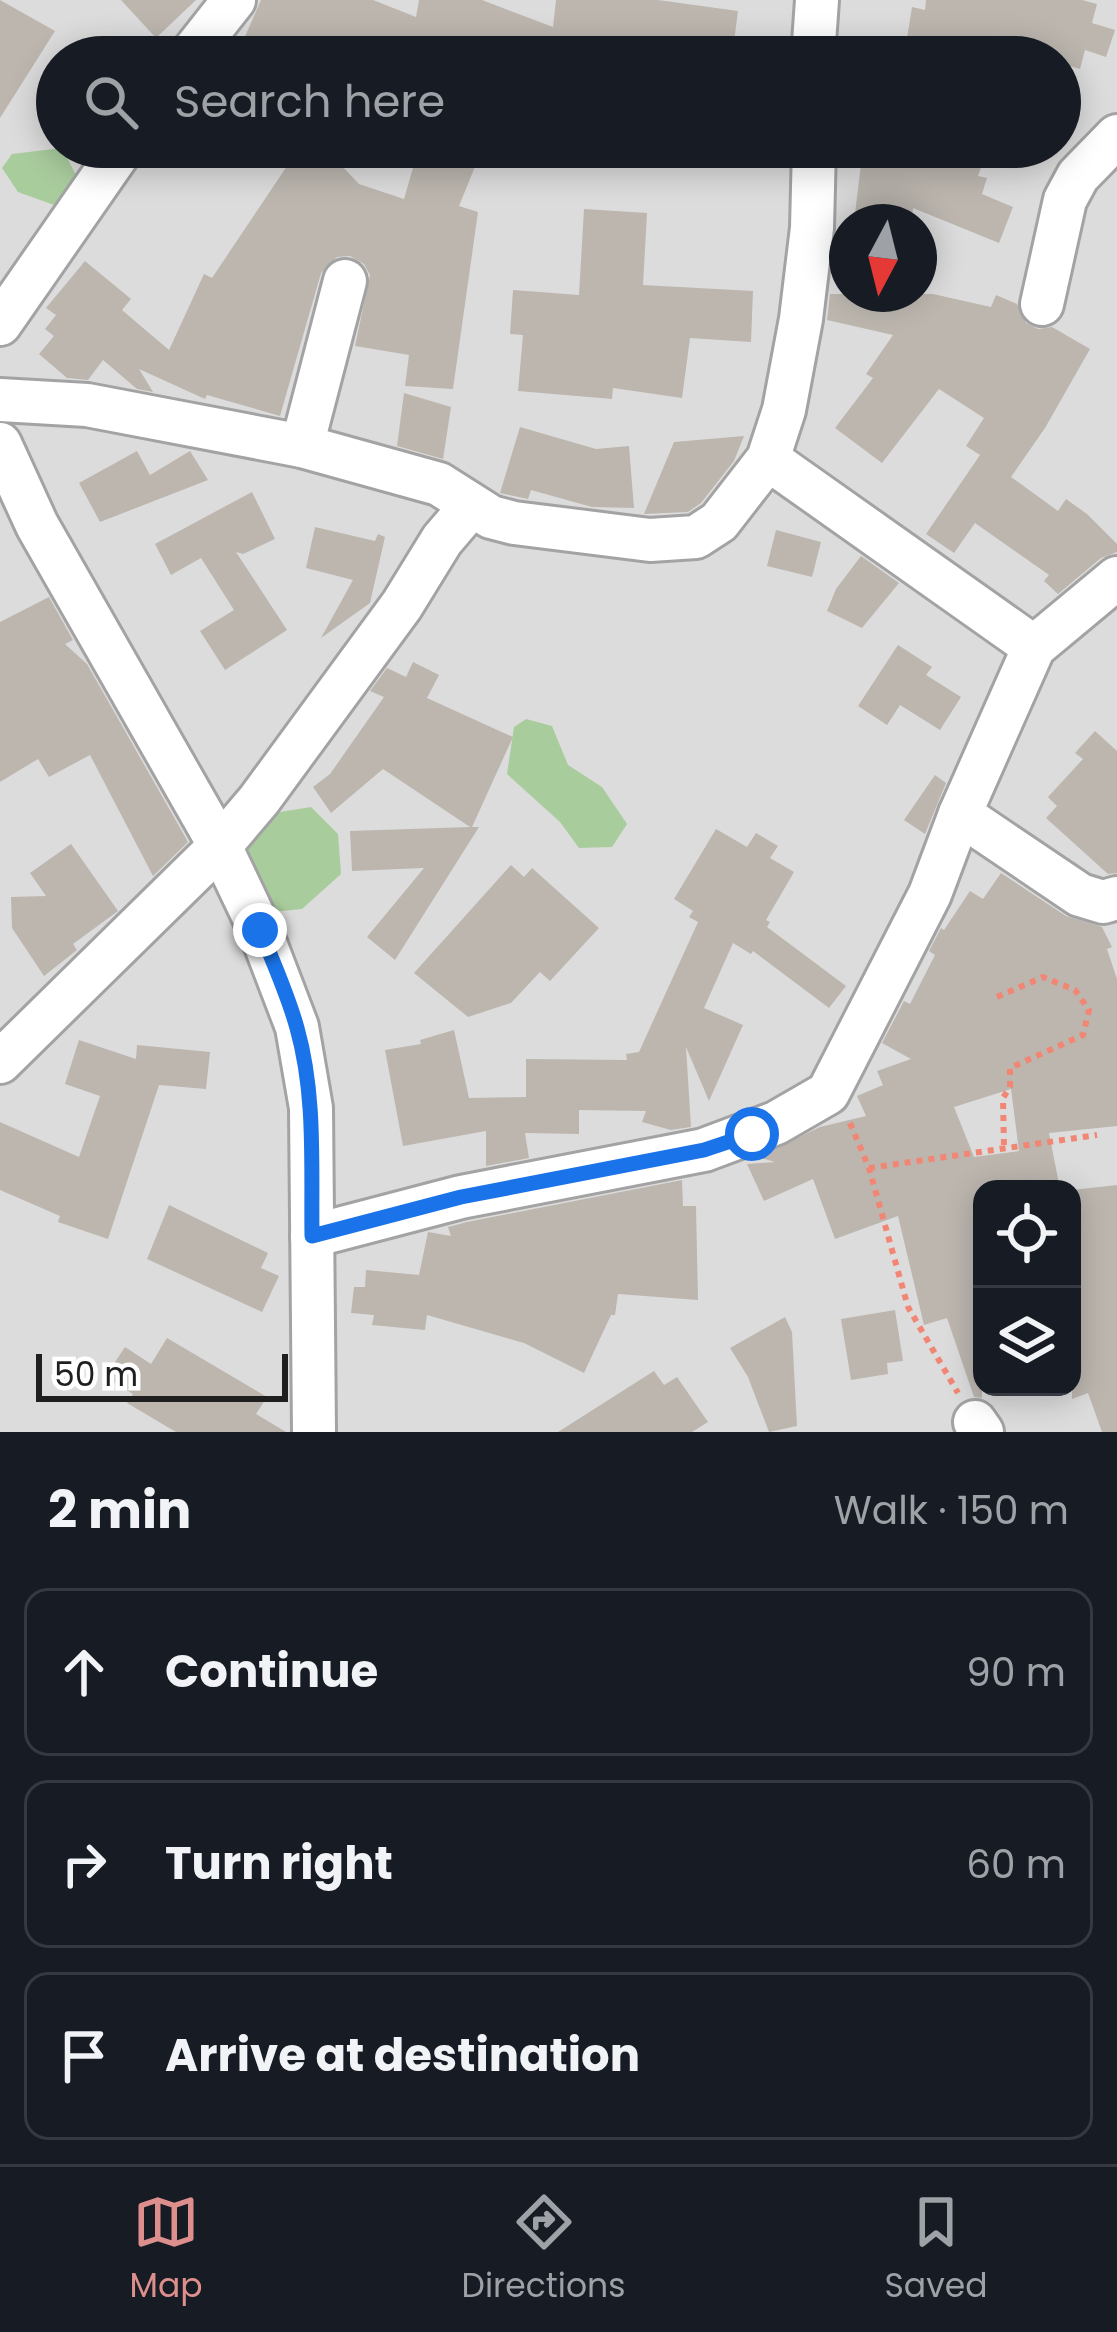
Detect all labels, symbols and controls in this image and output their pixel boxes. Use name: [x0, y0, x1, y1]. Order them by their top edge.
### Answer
search box: [36, 36, 1081, 168]
icon: search: [78, 69, 144, 135]
text: Search here: [174, 70, 445, 133]
north arrow: [829, 204, 937, 312]
route end: [233, 903, 287, 957]
route start: [725, 1107, 779, 1161]
map controls: [973, 1180, 1081, 1396]
button: locate: [973, 1180, 1081, 1288]
button: layers: [973, 1288, 1081, 1396]
scale bar: [36, 1348, 288, 1401]
text: 50 m: [54, 1351, 138, 1398]
text: 2 min: [48, 1474, 191, 1546]
text: Walk · 150 m: [834, 1483, 1069, 1538]
icon: ahead: [51, 1639, 117, 1705]
text: Continue: [165, 1640, 378, 1703]
text: 90 m: [966, 1645, 1066, 1700]
icon: right: [51, 1831, 117, 1897]
text: Turn right: [165, 1832, 393, 1895]
text: 60 m: [966, 1837, 1066, 1892]
icon: arrive: [51, 2023, 117, 2089]
text: Arrive at destination: [165, 2024, 640, 2087]
tab: Map: [130, 2189, 203, 2311]
tab: Directions: [462, 2189, 625, 2311]
tab: Saved: [885, 2189, 987, 2311]

